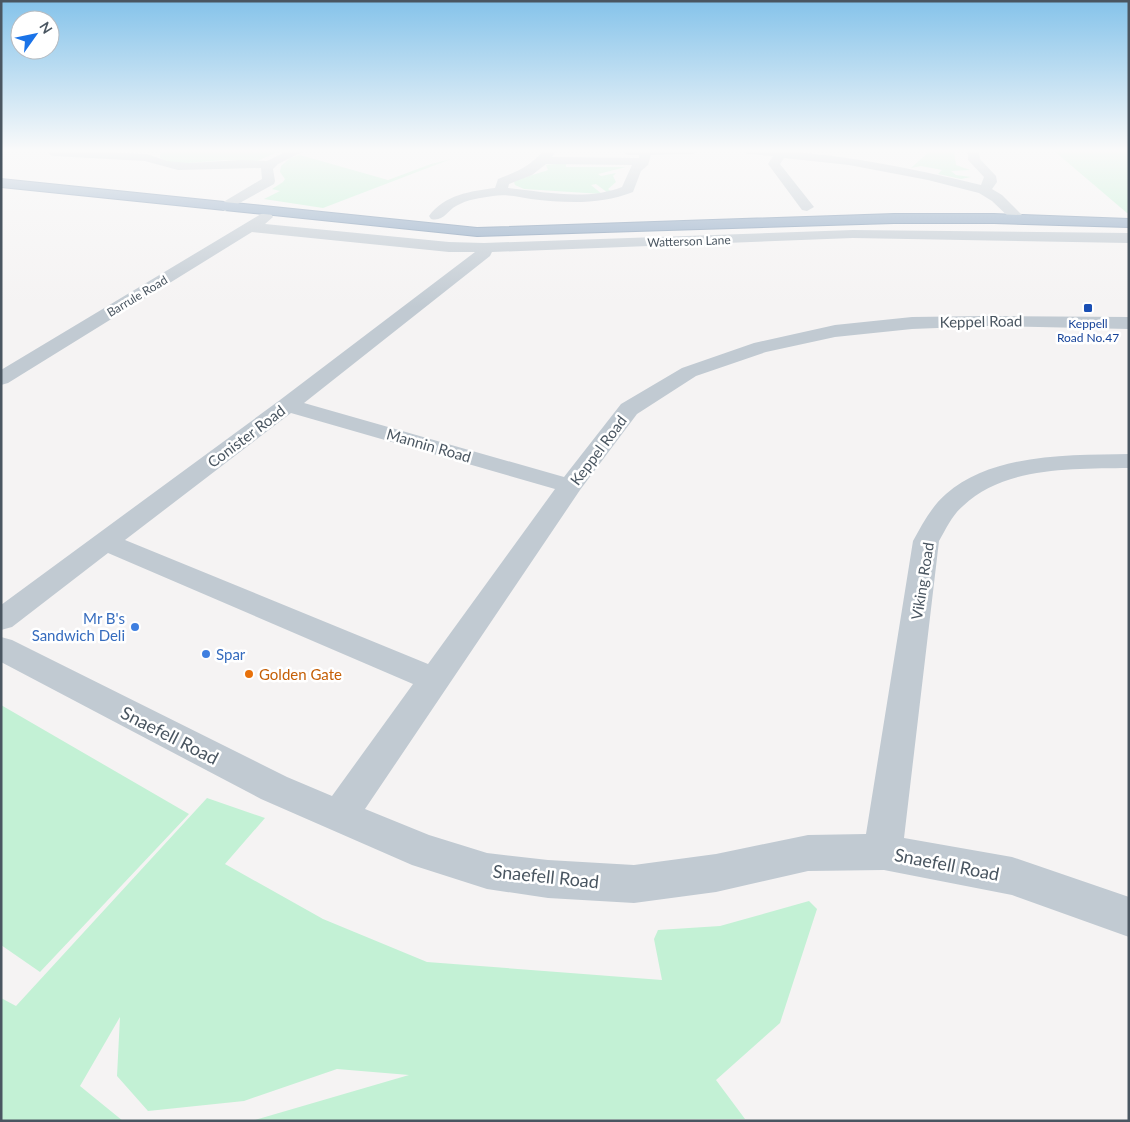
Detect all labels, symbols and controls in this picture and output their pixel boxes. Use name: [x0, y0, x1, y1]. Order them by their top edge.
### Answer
north arrow: [10, 10, 60, 60]
text: N: [36, 18, 56, 37]
street label: Watterson Lane: [647, 232, 731, 250]
street label: Barrule Road: [104, 272, 170, 320]
marker: Keppell Road No.47: [1082, 302, 1094, 314]
street label: Keppel Road: [940, 311, 1022, 331]
place label: Keppell Road No.47: [1057, 316, 1119, 345]
street label: Conister Road: [204, 401, 288, 471]
street label: Keppel Road: [566, 412, 630, 488]
street label: Mannin Road: [385, 424, 473, 466]
street label: Viking Road: [907, 541, 937, 621]
place label: Mr B's Sandwich Deli: [32, 609, 125, 644]
marker: Mr B's Sandwich Deli: [129, 621, 141, 633]
place label: Spar: [216, 645, 246, 663]
marker: Spar: [200, 648, 212, 660]
place label: Golden Gate: [259, 665, 342, 683]
marker: Golden Gate: [243, 668, 255, 680]
street label: Snaefell Road: [118, 701, 222, 769]
street label: Snaefell Road: [893, 843, 1001, 885]
street label: Snaefell Road: [492, 859, 600, 893]

